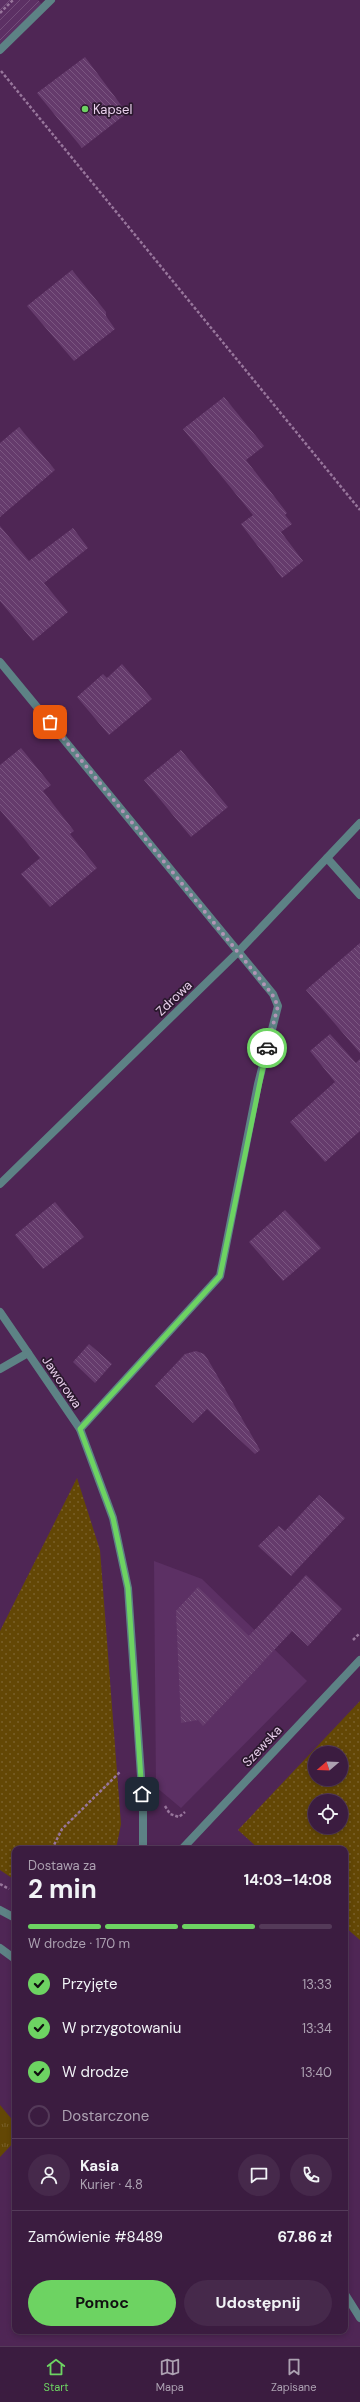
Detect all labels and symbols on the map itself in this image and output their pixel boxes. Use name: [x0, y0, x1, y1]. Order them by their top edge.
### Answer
place label: Kapsel: [93, 101, 132, 118]
marker: Kapsel: [80, 104, 90, 114]
pin: [33, 705, 67, 739]
street label: Zdrowa: [152, 977, 196, 1019]
courier: [247, 1028, 287, 1068]
street label: Jaworowa: [38, 1353, 86, 1411]
street label: Szewska: [239, 1722, 285, 1770]
north arrow: [308, 1746, 348, 1786]
pin: [125, 1777, 159, 1811]

